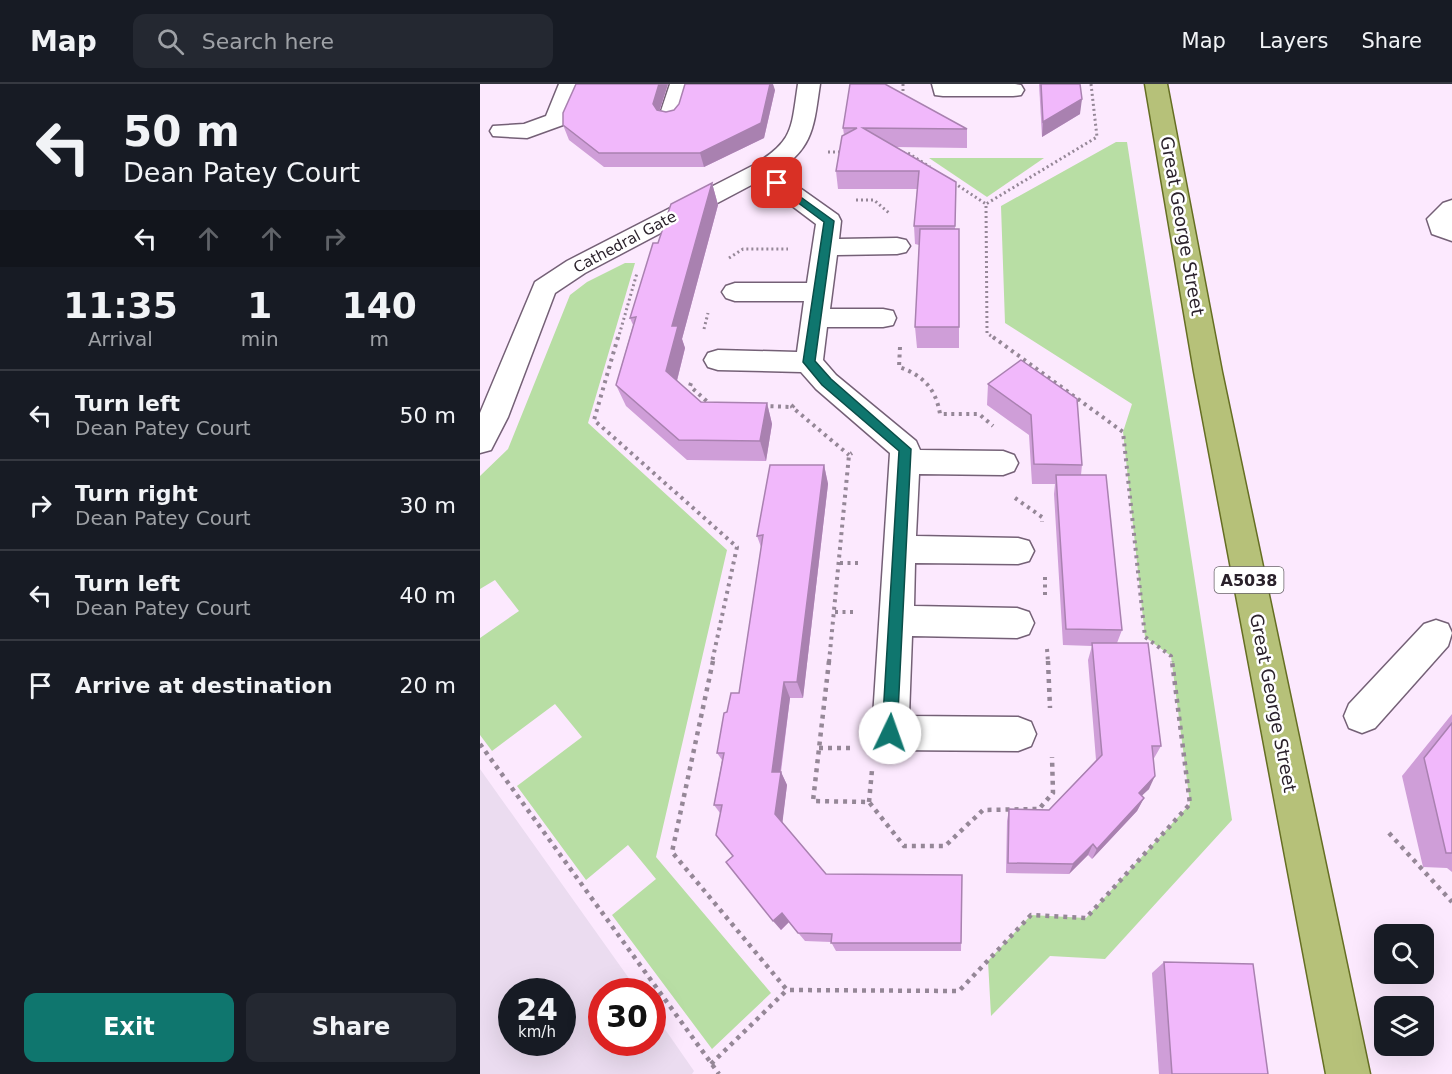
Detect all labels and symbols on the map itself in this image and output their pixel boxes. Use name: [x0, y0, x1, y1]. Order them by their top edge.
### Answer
street label: Great George Street: [1156, 135, 1209, 317]
pin: [751, 157, 802, 208]
street label: Cathedral Gate: [570, 207, 680, 277]
road number: A5038: [1214, 567, 1284, 593]
street label: Great George Street: [1246, 612, 1301, 794]
position arrow: [858, 701, 922, 765]
speed limit sign: 30: [588, 978, 666, 1056]

